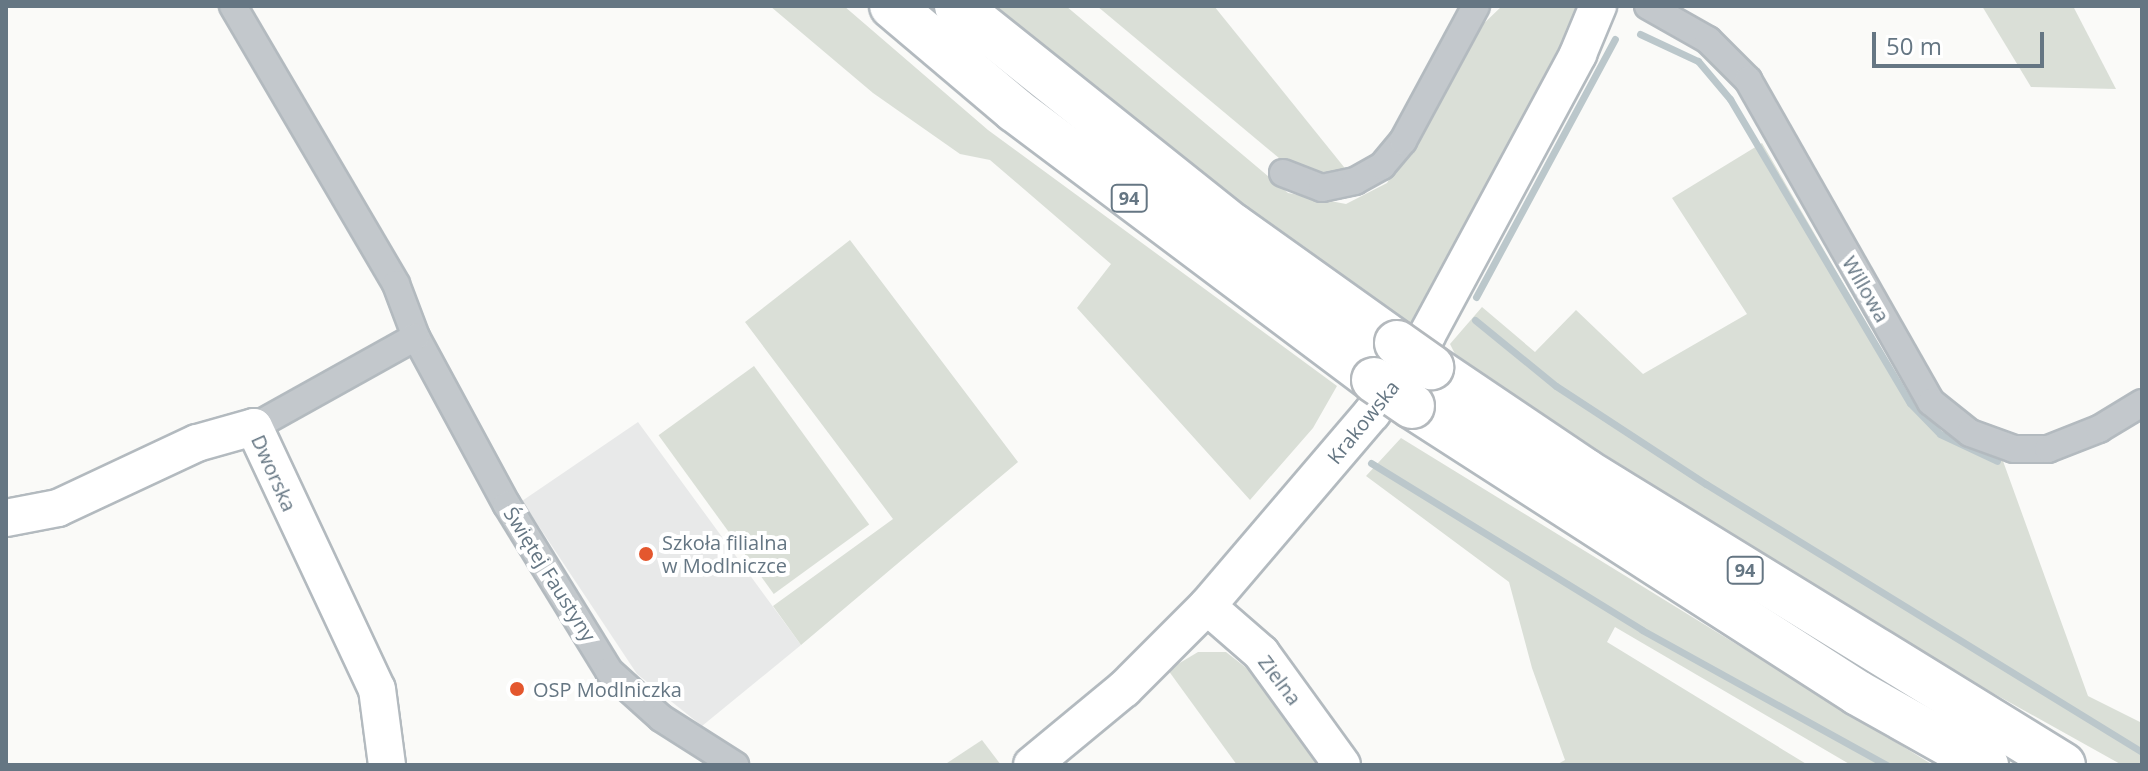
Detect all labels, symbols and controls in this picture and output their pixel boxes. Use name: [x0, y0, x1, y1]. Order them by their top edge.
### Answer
scale bar: [1876, 16, 2048, 66]
text: 50 m: [1886, 29, 1942, 62]
road number: 94: [1109, 184, 1149, 212]
street label: Willowa: [1838, 252, 1894, 326]
street label: Krakowska: [1322, 375, 1404, 469]
street label: Dworska: [246, 431, 302, 515]
street label: Świętej Faustyny: [499, 502, 601, 646]
place label: Szkoła filialna w Modlniczce: [662, 530, 788, 577]
marker: Szkoła filialna w Modlniczce: [637, 545, 655, 563]
road number: 94: [1725, 556, 1765, 584]
street label: Zielna: [1254, 650, 1306, 710]
place label: OSP Modlniczka: [533, 677, 682, 701]
marker: OSP Modlniczka: [508, 680, 526, 698]

